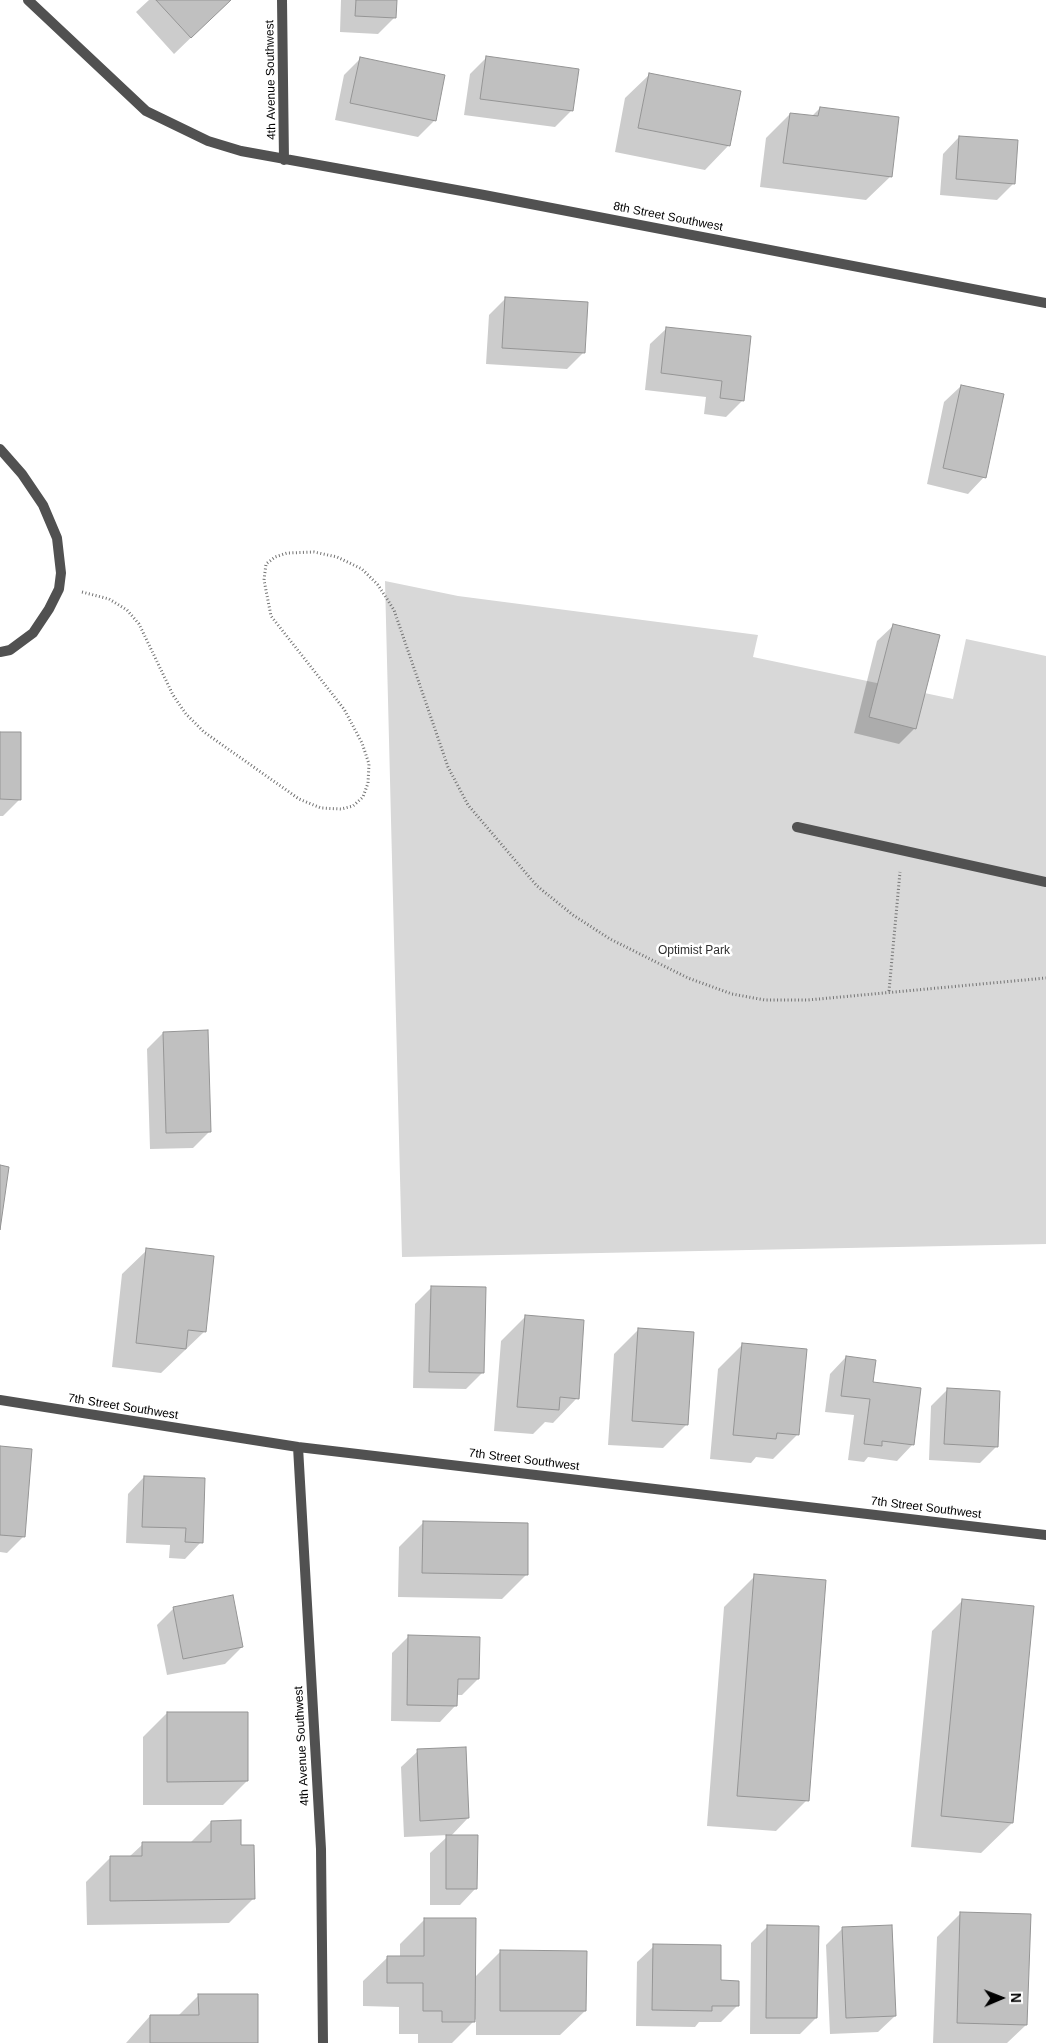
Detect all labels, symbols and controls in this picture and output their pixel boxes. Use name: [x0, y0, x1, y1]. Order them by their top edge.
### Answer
street label: 4th Avenue Southwest: [263, 20, 279, 140]
street label: 8th Street Southwest: [612, 199, 724, 235]
park label: Optimist Park: [658, 944, 730, 958]
street label: 7th Street Southwest: [67, 1391, 179, 1423]
street label: 7th Street Southwest: [468, 1446, 580, 1474]
street label: 7th Street Southwest: [870, 1494, 982, 1522]
street label: 4th Avenue Southwest: [292, 1686, 312, 1806]
north arrow: [976, 1973, 1026, 2023]
text: N: [1008, 1993, 1024, 2003]

